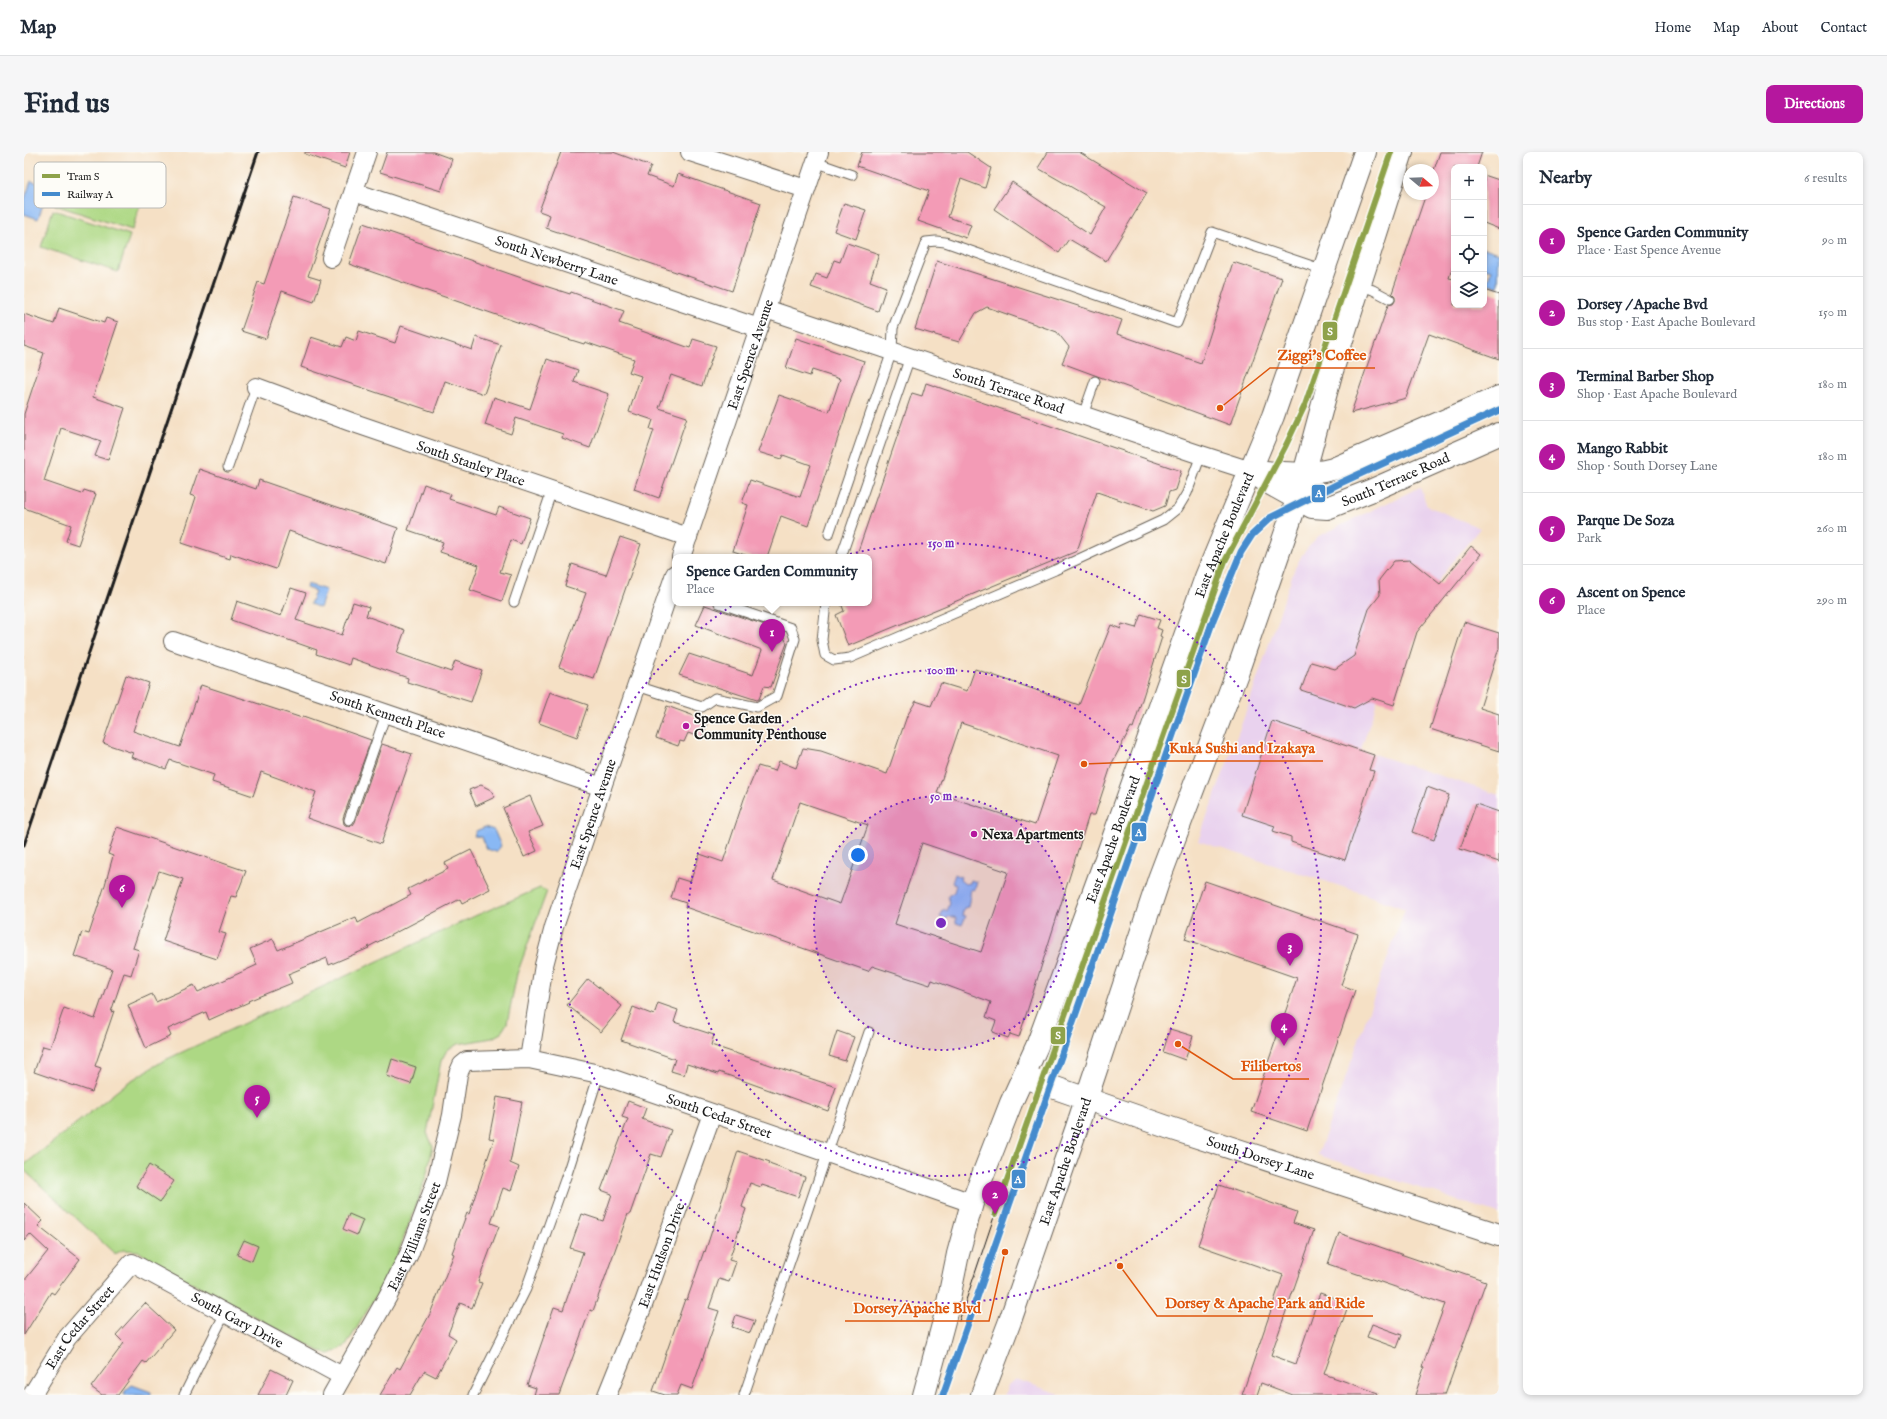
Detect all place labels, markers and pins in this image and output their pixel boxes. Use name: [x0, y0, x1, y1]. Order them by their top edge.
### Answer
callout: Ziggi's Coffee: [1270, 341, 1375, 368]
pin: 1: [759, 619, 785, 652]
place label: Spence Garden Community Penthouse: [694, 710, 827, 744]
marker: Spence Garden Community Penthouse: [681, 721, 691, 731]
callout: Kuka Sushi and Izakaya: [1161, 734, 1323, 761]
place label: Nexa Apartments: [981, 826, 1084, 844]
marker: Nexa Apartments: [969, 829, 979, 839]
pin: 6: [109, 875, 135, 908]
centre of rings: [934, 916, 948, 930]
pin: 3: [1277, 933, 1303, 966]
pin: 4: [1271, 1013, 1297, 1046]
callout: Filibertos: [1233, 1052, 1309, 1079]
pin: 5: [244, 1085, 270, 1118]
pin: 2: [982, 1181, 1008, 1214]
callout: Dorsey & Apache Park and Ride: [1157, 1289, 1373, 1316]
callout: Dorsey/Apache Blvd: [845, 1294, 989, 1321]

